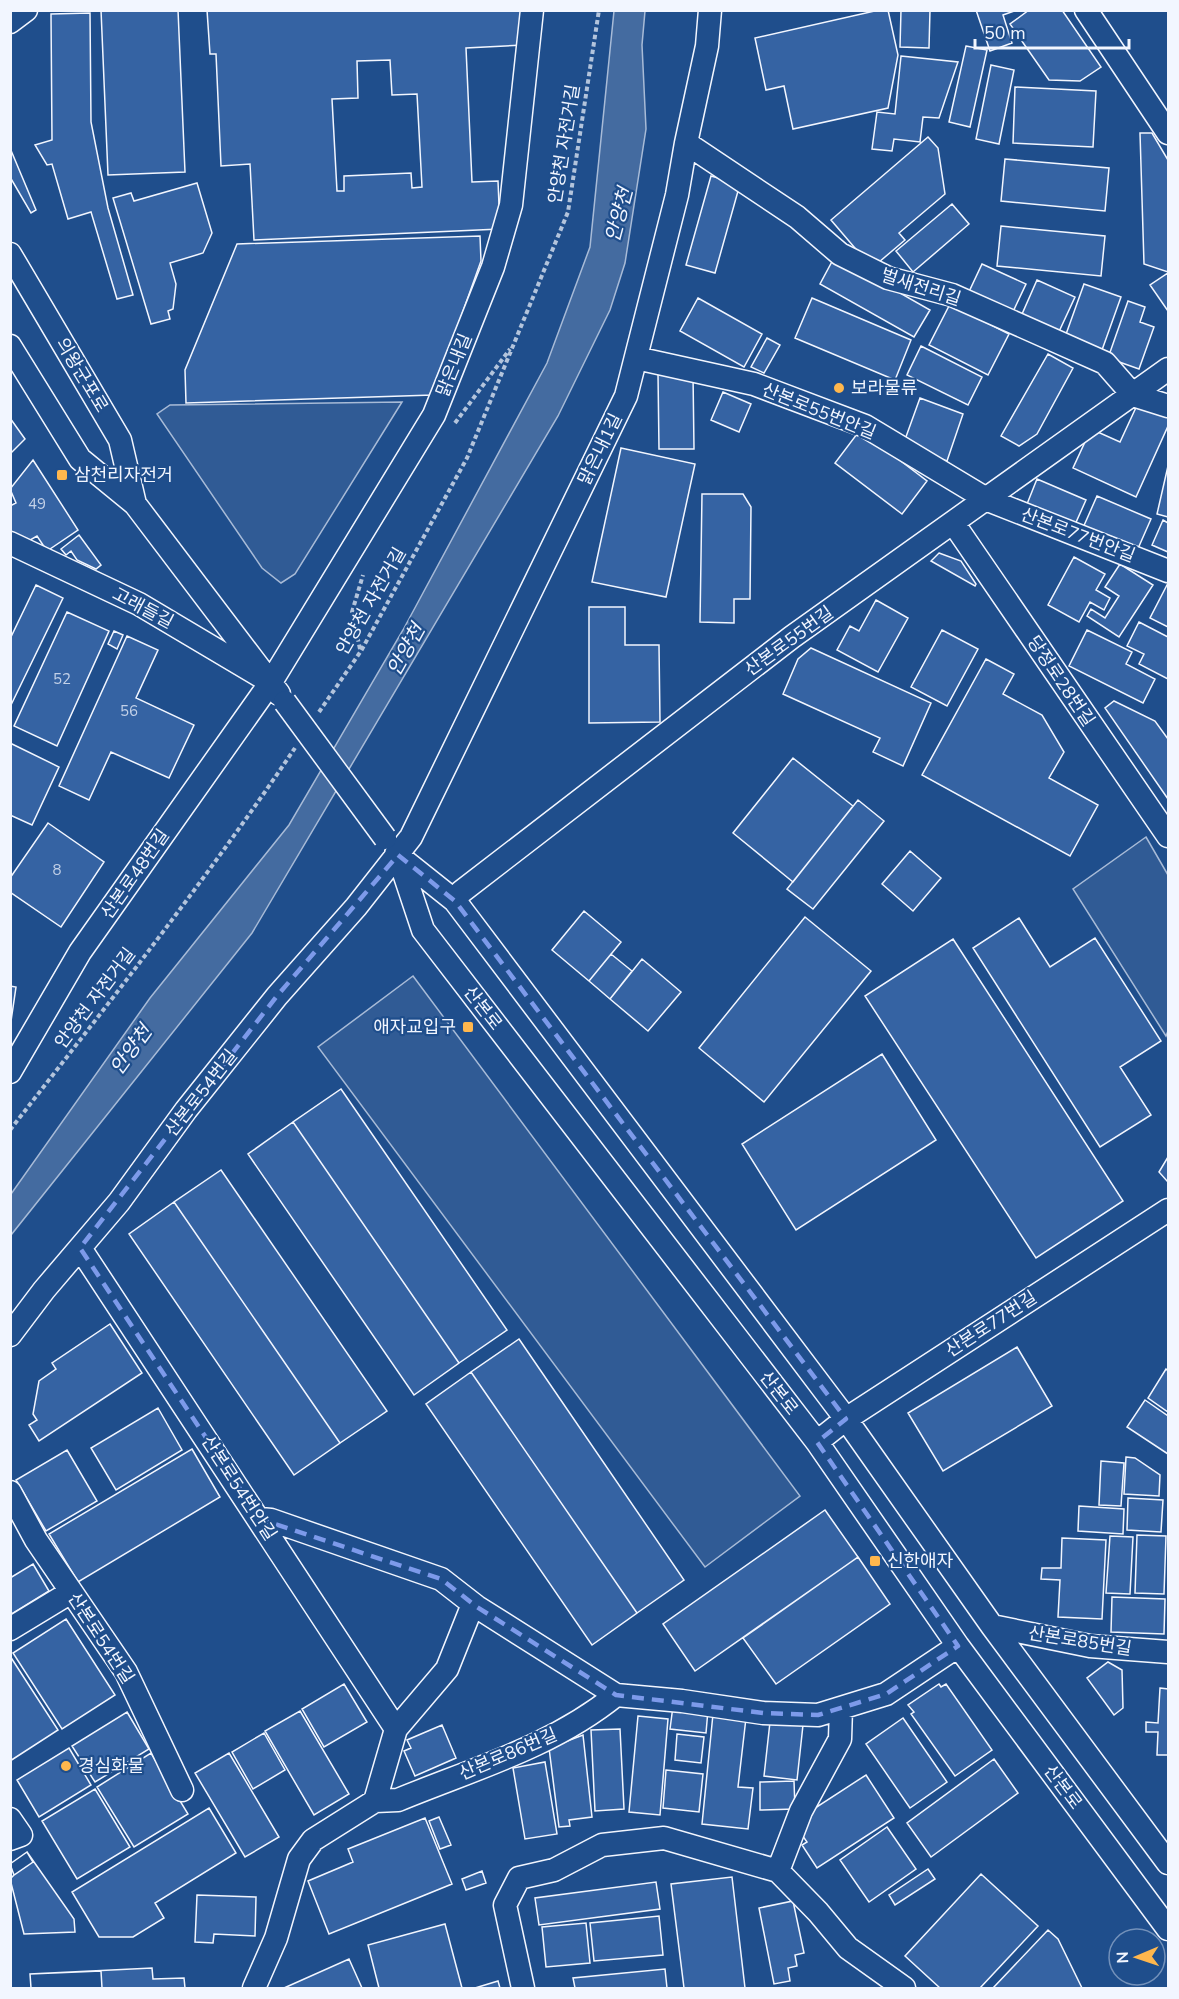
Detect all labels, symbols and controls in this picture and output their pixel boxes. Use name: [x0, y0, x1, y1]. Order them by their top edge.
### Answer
scale bar: [975, 12, 1130, 50]
text: 50 m: [984, 21, 1026, 45]
street label: 안양천 자전거길: [543, 83, 585, 205]
water label: 안양천: [599, 182, 640, 245]
street label: 벌새전리길: [878, 263, 964, 311]
street label: 맑은내길: [430, 330, 478, 400]
street label: 의왕군포로: [50, 333, 114, 417]
place label: 보라물류: [851, 376, 917, 400]
street label: 산본로55번안길: [758, 377, 880, 445]
marker: 보라물류: [832, 381, 846, 395]
street label: 맑은내1길: [572, 409, 628, 489]
place label: 삼천리자전거: [74, 463, 173, 487]
marker: 삼천리자전거: [55, 468, 69, 482]
house number: 49: [28, 494, 46, 514]
street label: 산본로77번안길: [1017, 502, 1139, 568]
street label: 안양천 자전거길: [332, 543, 410, 659]
street label: 고래들길: [108, 582, 178, 634]
street label: 산본로55번길: [740, 601, 838, 681]
water label: 안양천: [382, 620, 430, 680]
street label: 당정로28번길: [1022, 631, 1100, 731]
house number: 52: [53, 669, 71, 689]
house number: 56: [120, 701, 138, 721]
street label: 산본로48번길: [95, 824, 175, 924]
house number: 8: [52, 860, 62, 880]
street label: 안양천 자전거길: [50, 943, 140, 1053]
street label: 산본로: [458, 981, 508, 1035]
place label: 애자교입구: [373, 1015, 456, 1039]
marker: 애자교입구: [461, 1020, 475, 1034]
water label: 안양천: [105, 1021, 157, 1079]
street label: 산본로54번길: [159, 1044, 243, 1142]
street label: 산본로77번길: [941, 1286, 1041, 1362]
street label: 산본로: [754, 1366, 804, 1420]
street label: 산본로54번안길: [196, 1431, 282, 1545]
place label: 신한애자: [887, 1549, 954, 1573]
marker: 신한애자: [868, 1554, 882, 1568]
street label: 산본로54번길: [63, 1588, 139, 1688]
street label: 산본로85번길: [1027, 1621, 1133, 1661]
street label: 산본로86번길: [455, 1723, 561, 1785]
place label: 경심화물: [78, 1754, 144, 1778]
marker: 경심화물: [59, 1759, 73, 1773]
street label: 산본로: [1038, 1760, 1088, 1814]
north arrow: [1107, 1927, 1167, 1987]
text: N: [1112, 1951, 1134, 1964]

